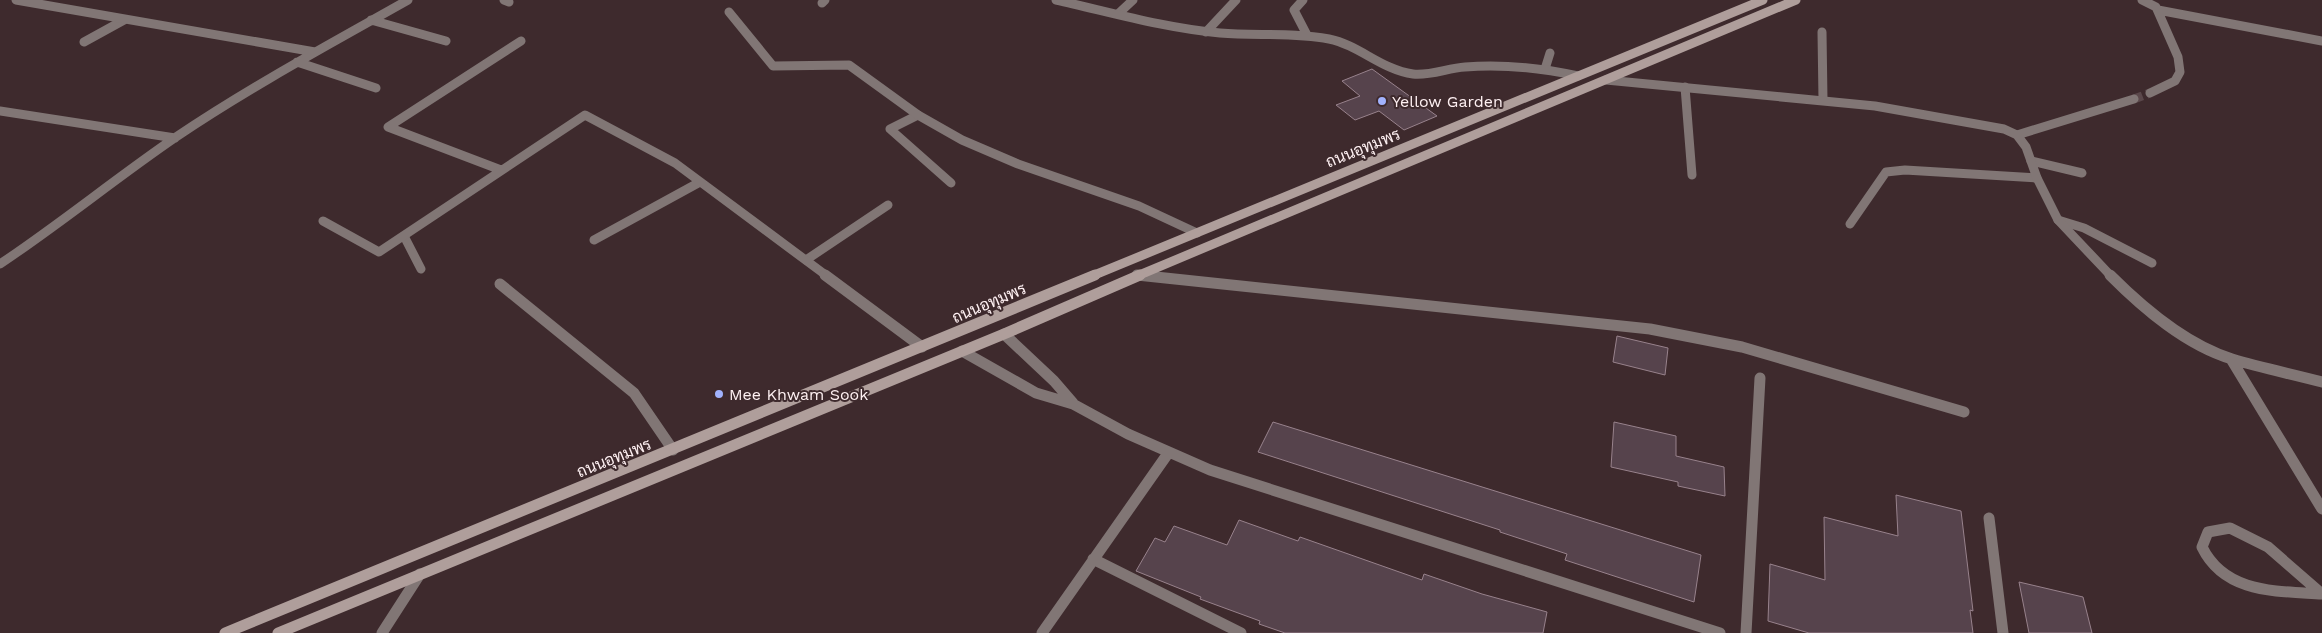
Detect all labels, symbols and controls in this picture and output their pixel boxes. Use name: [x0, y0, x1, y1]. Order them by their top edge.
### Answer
place label: Yellow Garden: [1392, 92, 1503, 111]
marker: Yellow Garden: [1376, 95, 1388, 107]
street label: ถนนอุทุมพร: [1323, 124, 1404, 173]
street label: ถนนอุทุมพร: [949, 279, 1030, 329]
place label: Mee Khwam Sook: [729, 385, 868, 404]
marker: Mee Khwam Sook: [713, 388, 725, 400]
street label: ถนนอุทุมพร: [574, 434, 655, 483]

